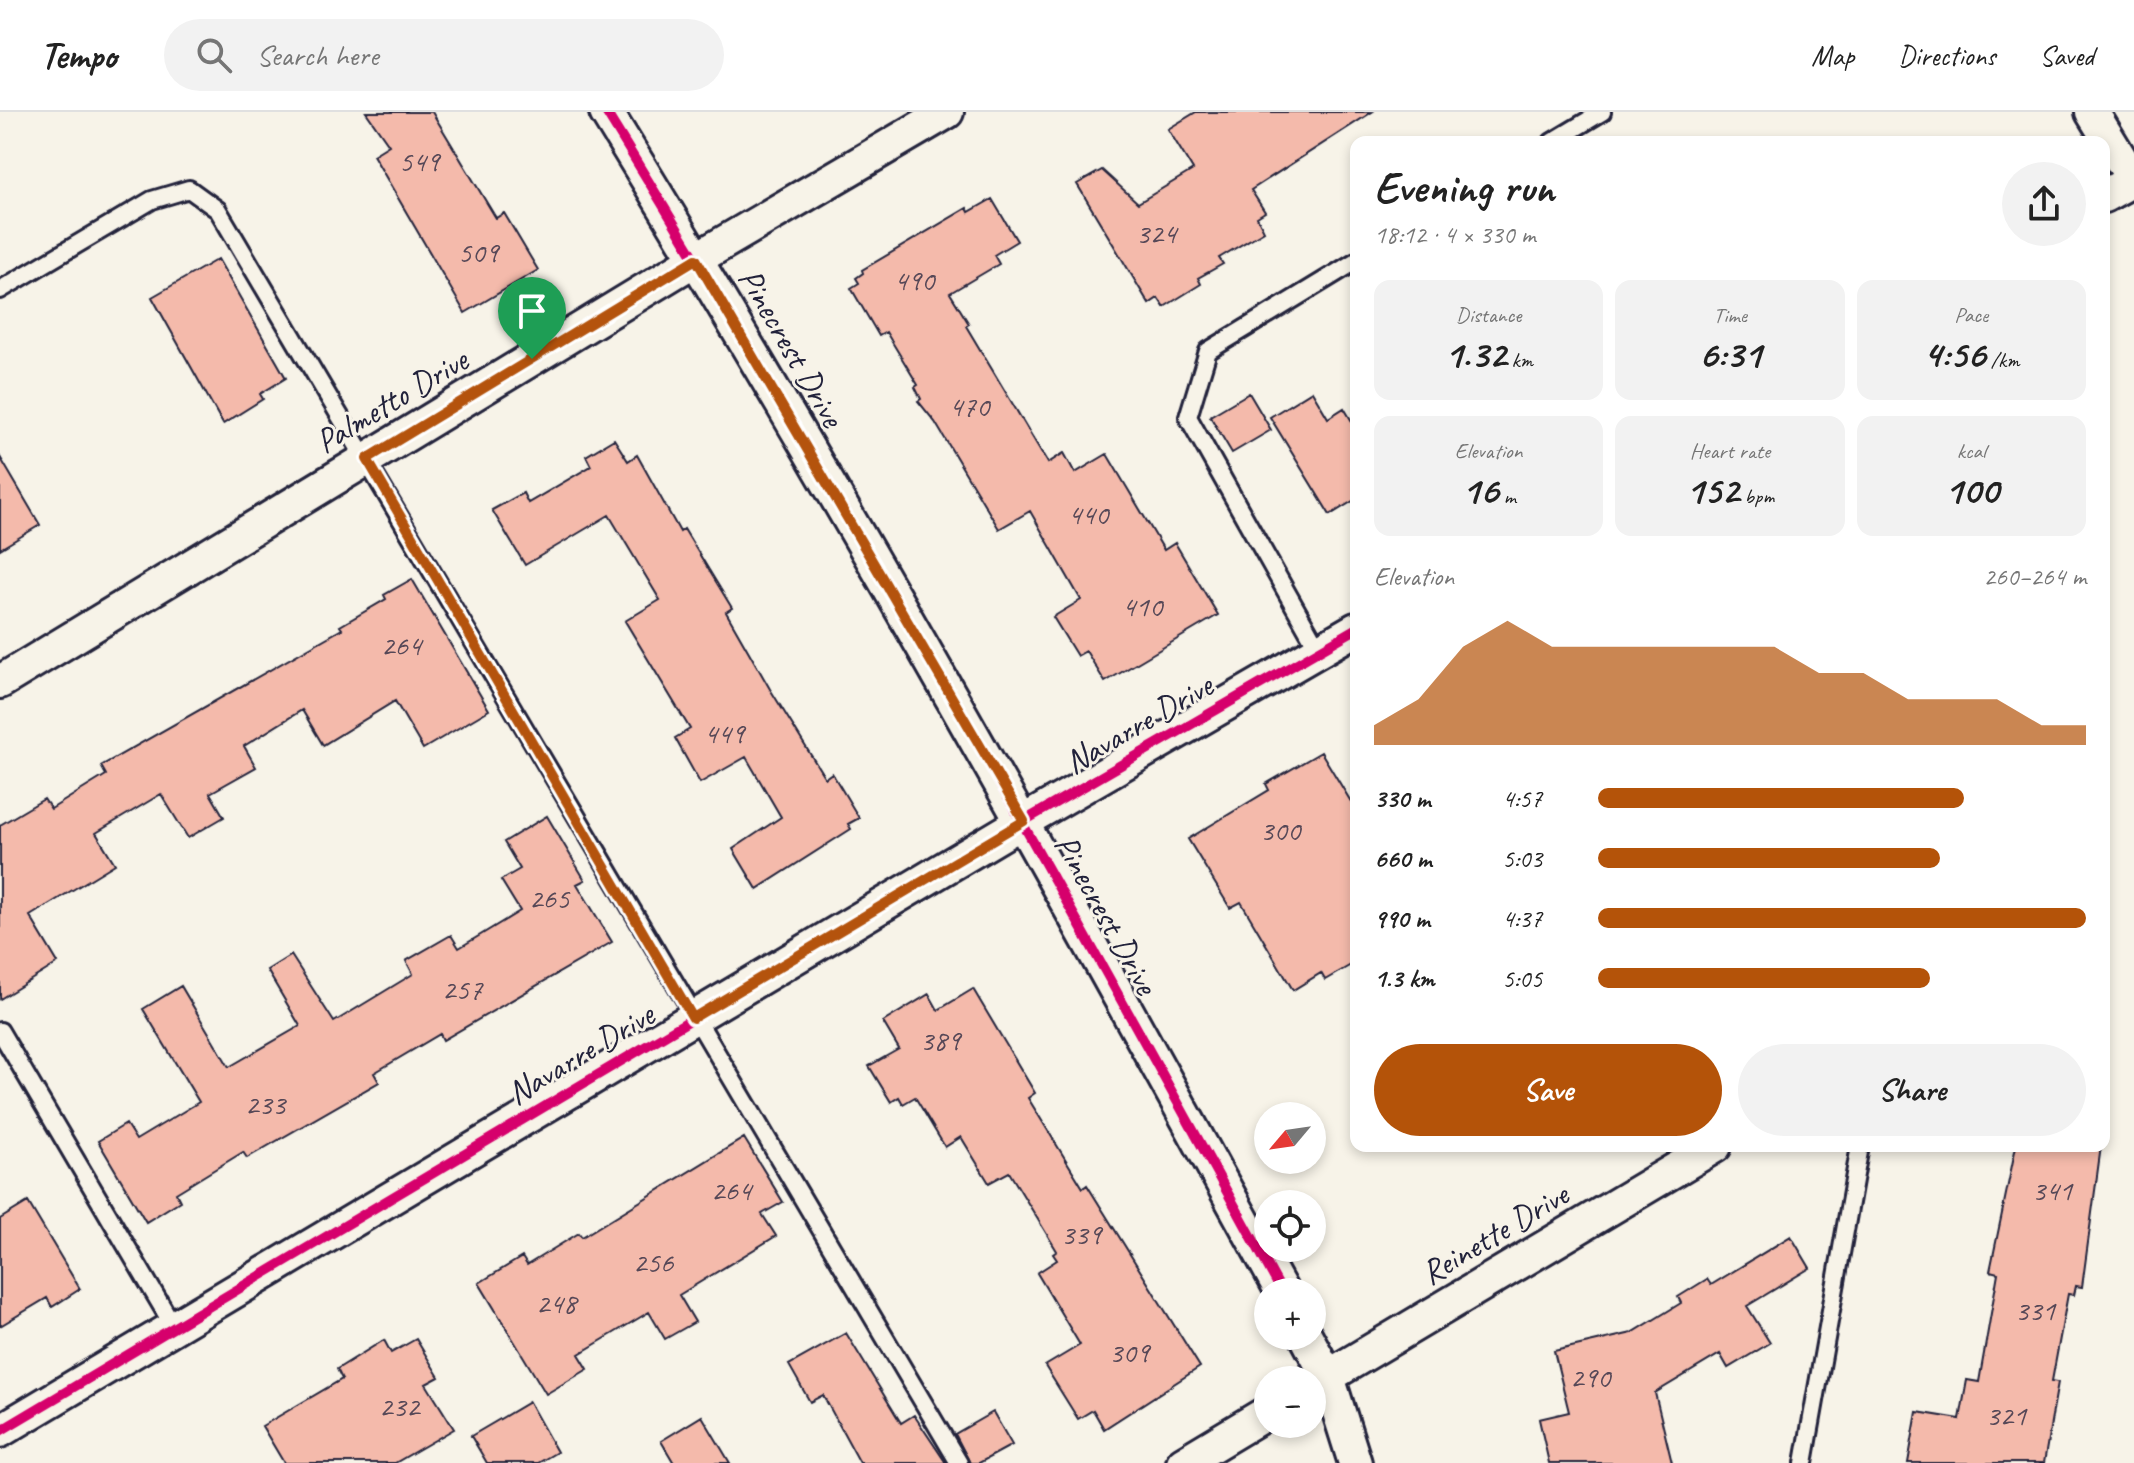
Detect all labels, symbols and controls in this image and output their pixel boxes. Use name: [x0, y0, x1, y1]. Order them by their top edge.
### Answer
search box: [164, 19, 724, 91]
text: Tempo: [40, 32, 116, 79]
icon: search: [192, 33, 236, 77]
text: Search here: [256, 36, 379, 74]
text: Map: [1811, 38, 1854, 73]
text: Directions: [1898, 38, 1996, 73]
text: Saved: [2040, 38, 2094, 73]
house number: 549: [399, 142, 442, 180]
text: Evening run: [1374, 160, 1554, 215]
button: share: [2002, 162, 2086, 246]
house number: 324: [1136, 214, 1179, 252]
text: 18:12 · 4 × 330 m: [1374, 218, 1535, 251]
house number: 509: [458, 233, 501, 271]
street label: Pinecrest Drive: [729, 260, 855, 436]
house number: 490: [894, 261, 937, 299]
pin: [498, 277, 566, 359]
icon: arrive: [510, 289, 554, 333]
text: Distance: [1456, 301, 1521, 329]
text: Time: [1713, 301, 1747, 329]
text: Pace: [1954, 301, 1988, 329]
text: 1.32: [1444, 329, 1506, 379]
text: 6:31: [1699, 329, 1761, 379]
text: 4:56: [1923, 329, 1985, 379]
street label: Palmetto Drive: [307, 337, 477, 463]
text: km: [1506, 346, 1533, 374]
text: /km: [1985, 346, 2019, 374]
house number: 470: [949, 387, 992, 425]
text: Elevation: [1455, 437, 1523, 465]
text: Heart rate: [1690, 437, 1770, 465]
text: kcal: [1957, 437, 1986, 465]
text: 16: [1461, 465, 1498, 515]
text: 152: [1686, 465, 1739, 515]
text: 100: [1944, 465, 1998, 515]
text: m: [1498, 482, 1516, 510]
text: bpm: [1739, 482, 1774, 510]
house number: 440: [1068, 495, 1111, 533]
text: Elevation: [1374, 560, 1454, 593]
text: 260–264 m: [1983, 560, 2086, 593]
house number: 410: [1122, 587, 1165, 625]
house number: 264: [381, 626, 424, 664]
street label: Navarre Drive: [1056, 663, 1222, 783]
house number: 449: [704, 714, 747, 752]
text: 330 m: [1374, 782, 1430, 815]
text: 4:57: [1502, 782, 1542, 815]
house number: 300: [1260, 811, 1303, 849]
street label: Pinecrest Drive: [1045, 827, 1169, 1003]
text: 660 m: [1374, 842, 1431, 875]
text: 5:03: [1502, 842, 1542, 875]
house number: 265: [529, 879, 571, 917]
text: 990 m: [1374, 902, 1430, 935]
text: 4:37: [1502, 902, 1542, 935]
text: 1.3 km: [1374, 962, 1434, 995]
text: 5:05: [1502, 962, 1542, 995]
house number: 257: [442, 970, 484, 1008]
street label: Navarre Drive: [499, 992, 663, 1114]
house number: 389: [920, 1021, 963, 1059]
button: Save: [1374, 1044, 1722, 1136]
button: Share: [1738, 1044, 2086, 1136]
house number: 233: [245, 1085, 288, 1123]
north arrow: [1254, 1102, 1326, 1174]
map controls: [1254, 1102, 1326, 1438]
house number: 264: [711, 1171, 754, 1209]
house number: 341: [2032, 1171, 2074, 1209]
street label: Reinette Drive: [1413, 1172, 1577, 1294]
button: locate: [1254, 1190, 1326, 1262]
house number: 339: [1061, 1215, 1104, 1253]
house number: 256: [633, 1243, 675, 1281]
button: +: [1254, 1278, 1326, 1350]
house number: 248: [536, 1284, 579, 1322]
house number: 331: [2015, 1291, 2057, 1329]
house number: 309: [1109, 1333, 1152, 1371]
house number: 290: [1570, 1358, 1613, 1396]
button: −: [1254, 1366, 1326, 1438]
house number: 232: [379, 1387, 422, 1425]
house number: 321: [1986, 1396, 2028, 1434]

